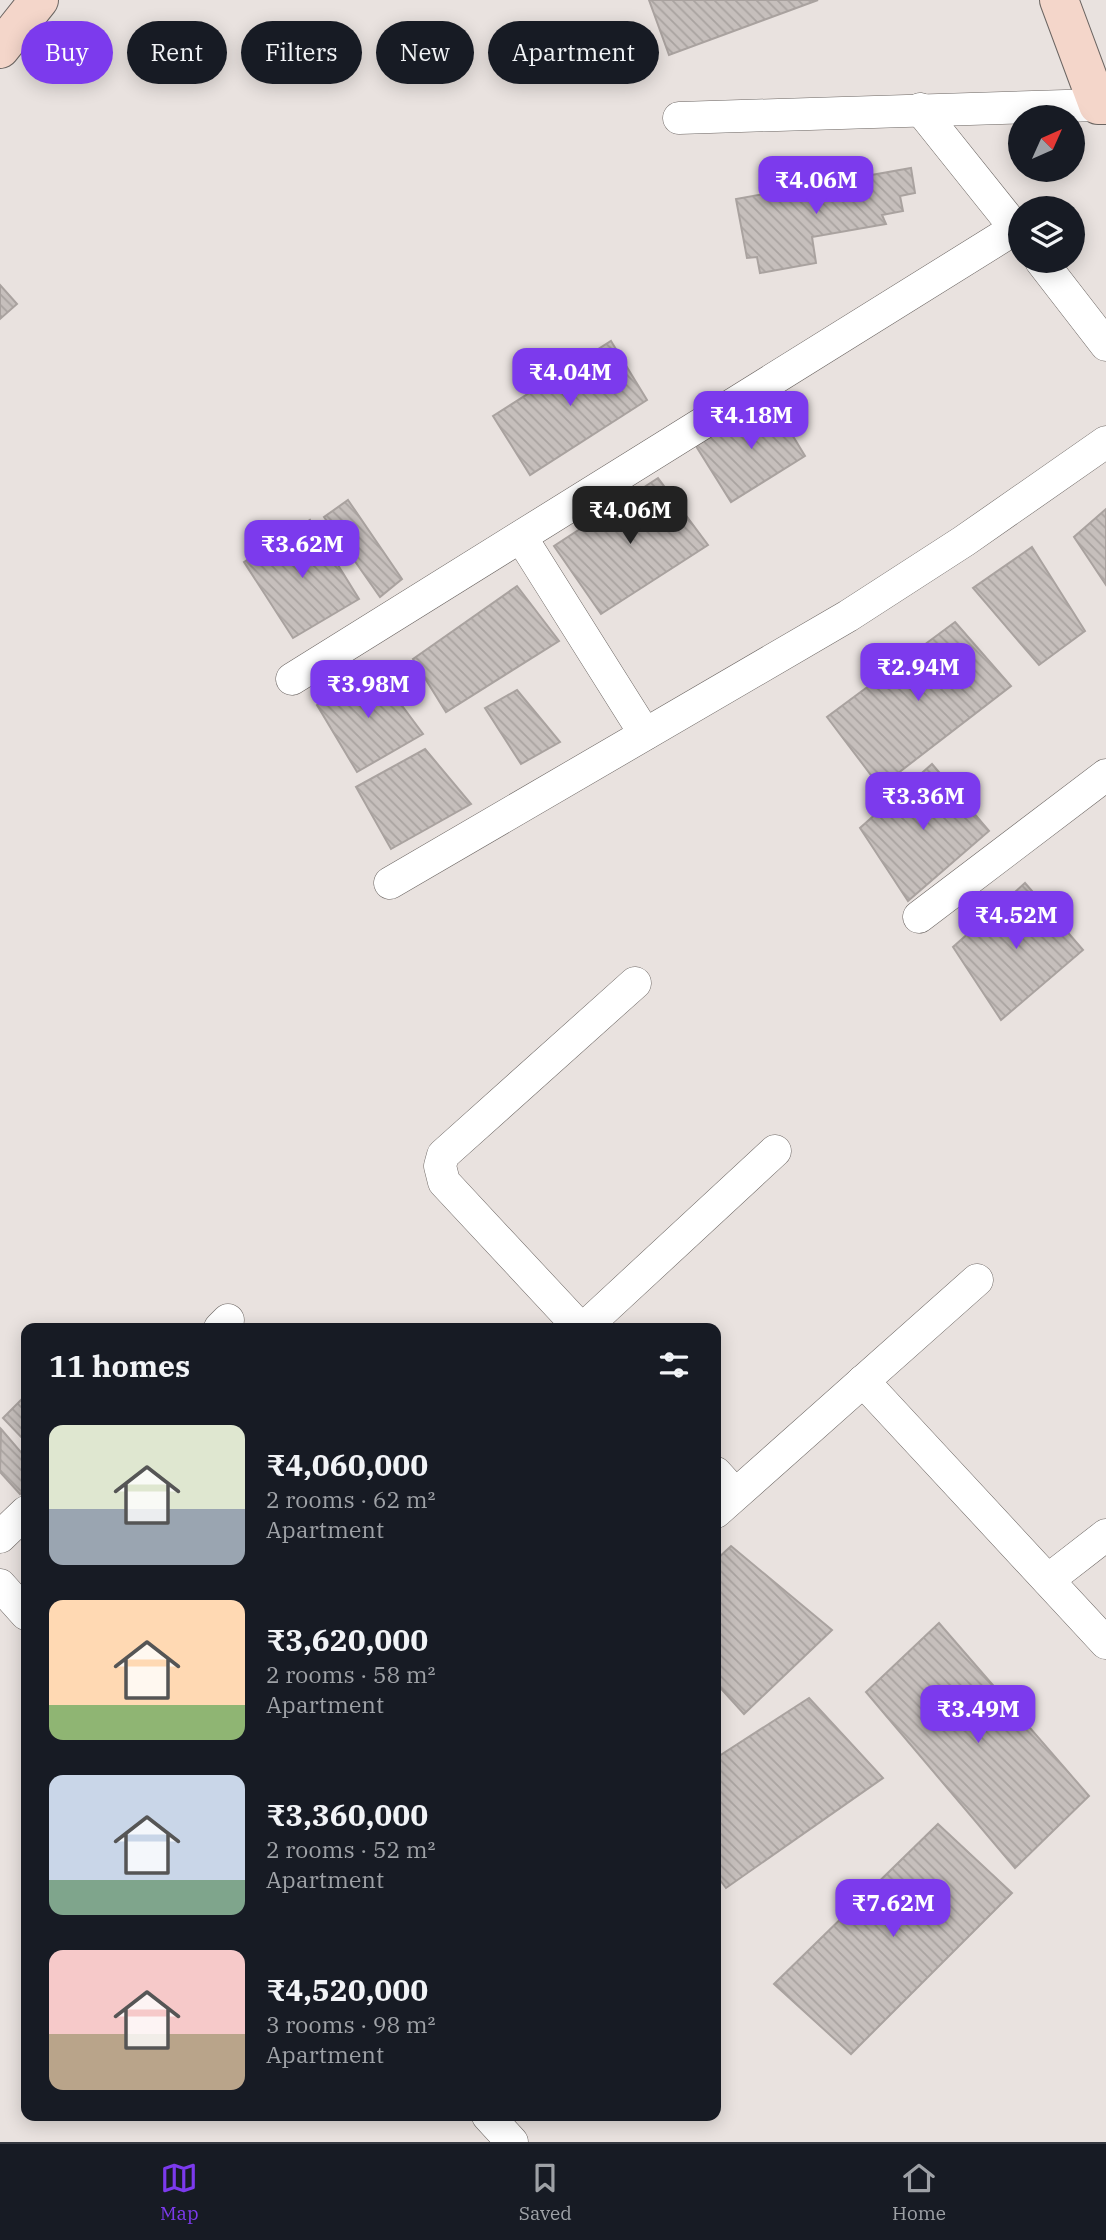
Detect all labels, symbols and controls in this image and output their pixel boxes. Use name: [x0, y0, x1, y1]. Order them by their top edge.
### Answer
chip: Buy: [21, 21, 113, 84]
chip: Rent: [127, 21, 227, 84]
chip: Filters: [241, 21, 362, 84]
chip: New: [376, 21, 474, 84]
chip: Apartment: [488, 21, 659, 84]
north arrow: [1008, 105, 1085, 182]
map controls: [1008, 105, 1085, 273]
pin: ₹4.06M: [759, 156, 873, 216]
text: ₹4.06M: [774, 164, 858, 194]
button: layers: [1008, 196, 1085, 273]
pin: ₹4.04M: [513, 348, 627, 408]
text: ₹4.04M: [528, 356, 612, 386]
pin: ₹4.18M: [694, 392, 808, 451]
text: ₹4.18M: [709, 399, 793, 429]
pin: ₹4.06M: [573, 486, 687, 546]
text: ₹4.06M: [588, 494, 672, 524]
pin: ₹3.62M: [245, 520, 359, 580]
text: ₹3.62M: [260, 528, 344, 558]
pin: ₹2.94M: [861, 644, 975, 703]
text: ₹2.94M: [876, 651, 960, 681]
pin: ₹3.98M: [311, 660, 425, 720]
text: ₹3.98M: [326, 668, 410, 698]
pin: ₹3.36M: [866, 772, 980, 832]
text: ₹3.36M: [881, 780, 965, 810]
pin: ₹4.52M: [959, 892, 1073, 951]
text: ₹4.52M: [974, 899, 1058, 929]
text: 11 homes: [49, 1346, 190, 1385]
icon: filters: [655, 1346, 693, 1384]
text: ₹4,060,000: [266, 1445, 428, 1484]
icon: home: [105, 1453, 189, 1537]
text: 2 rooms · 62 m²: [266, 1484, 436, 1514]
text: Apartment: [266, 1514, 384, 1544]
text: ₹3,620,000: [266, 1620, 428, 1659]
icon: home: [105, 1628, 189, 1712]
text: 2 rooms · 58 m²: [266, 1659, 436, 1689]
pin: ₹3.49M: [921, 1686, 1035, 1745]
text: Apartment: [266, 1689, 384, 1719]
text: ₹3.49M: [936, 1693, 1020, 1723]
text: ₹3,360,000: [266, 1795, 428, 1834]
icon: home: [105, 1803, 189, 1887]
text: 2 rooms · 52 m²: [266, 1834, 436, 1864]
text: Apartment: [266, 1864, 384, 1894]
pin: ₹7.62M: [836, 1880, 950, 1939]
text: ₹7.62M: [851, 1887, 935, 1917]
text: ₹4,520,000: [266, 1970, 428, 2009]
icon: home: [105, 1978, 189, 2062]
text: 3 rooms · 98 m²: [266, 2009, 436, 2039]
text: Apartment: [266, 2039, 384, 2069]
tab: Map: [160, 2159, 199, 2225]
tab: Saved: [519, 2159, 572, 2225]
tab: Home: [892, 2159, 946, 2225]

